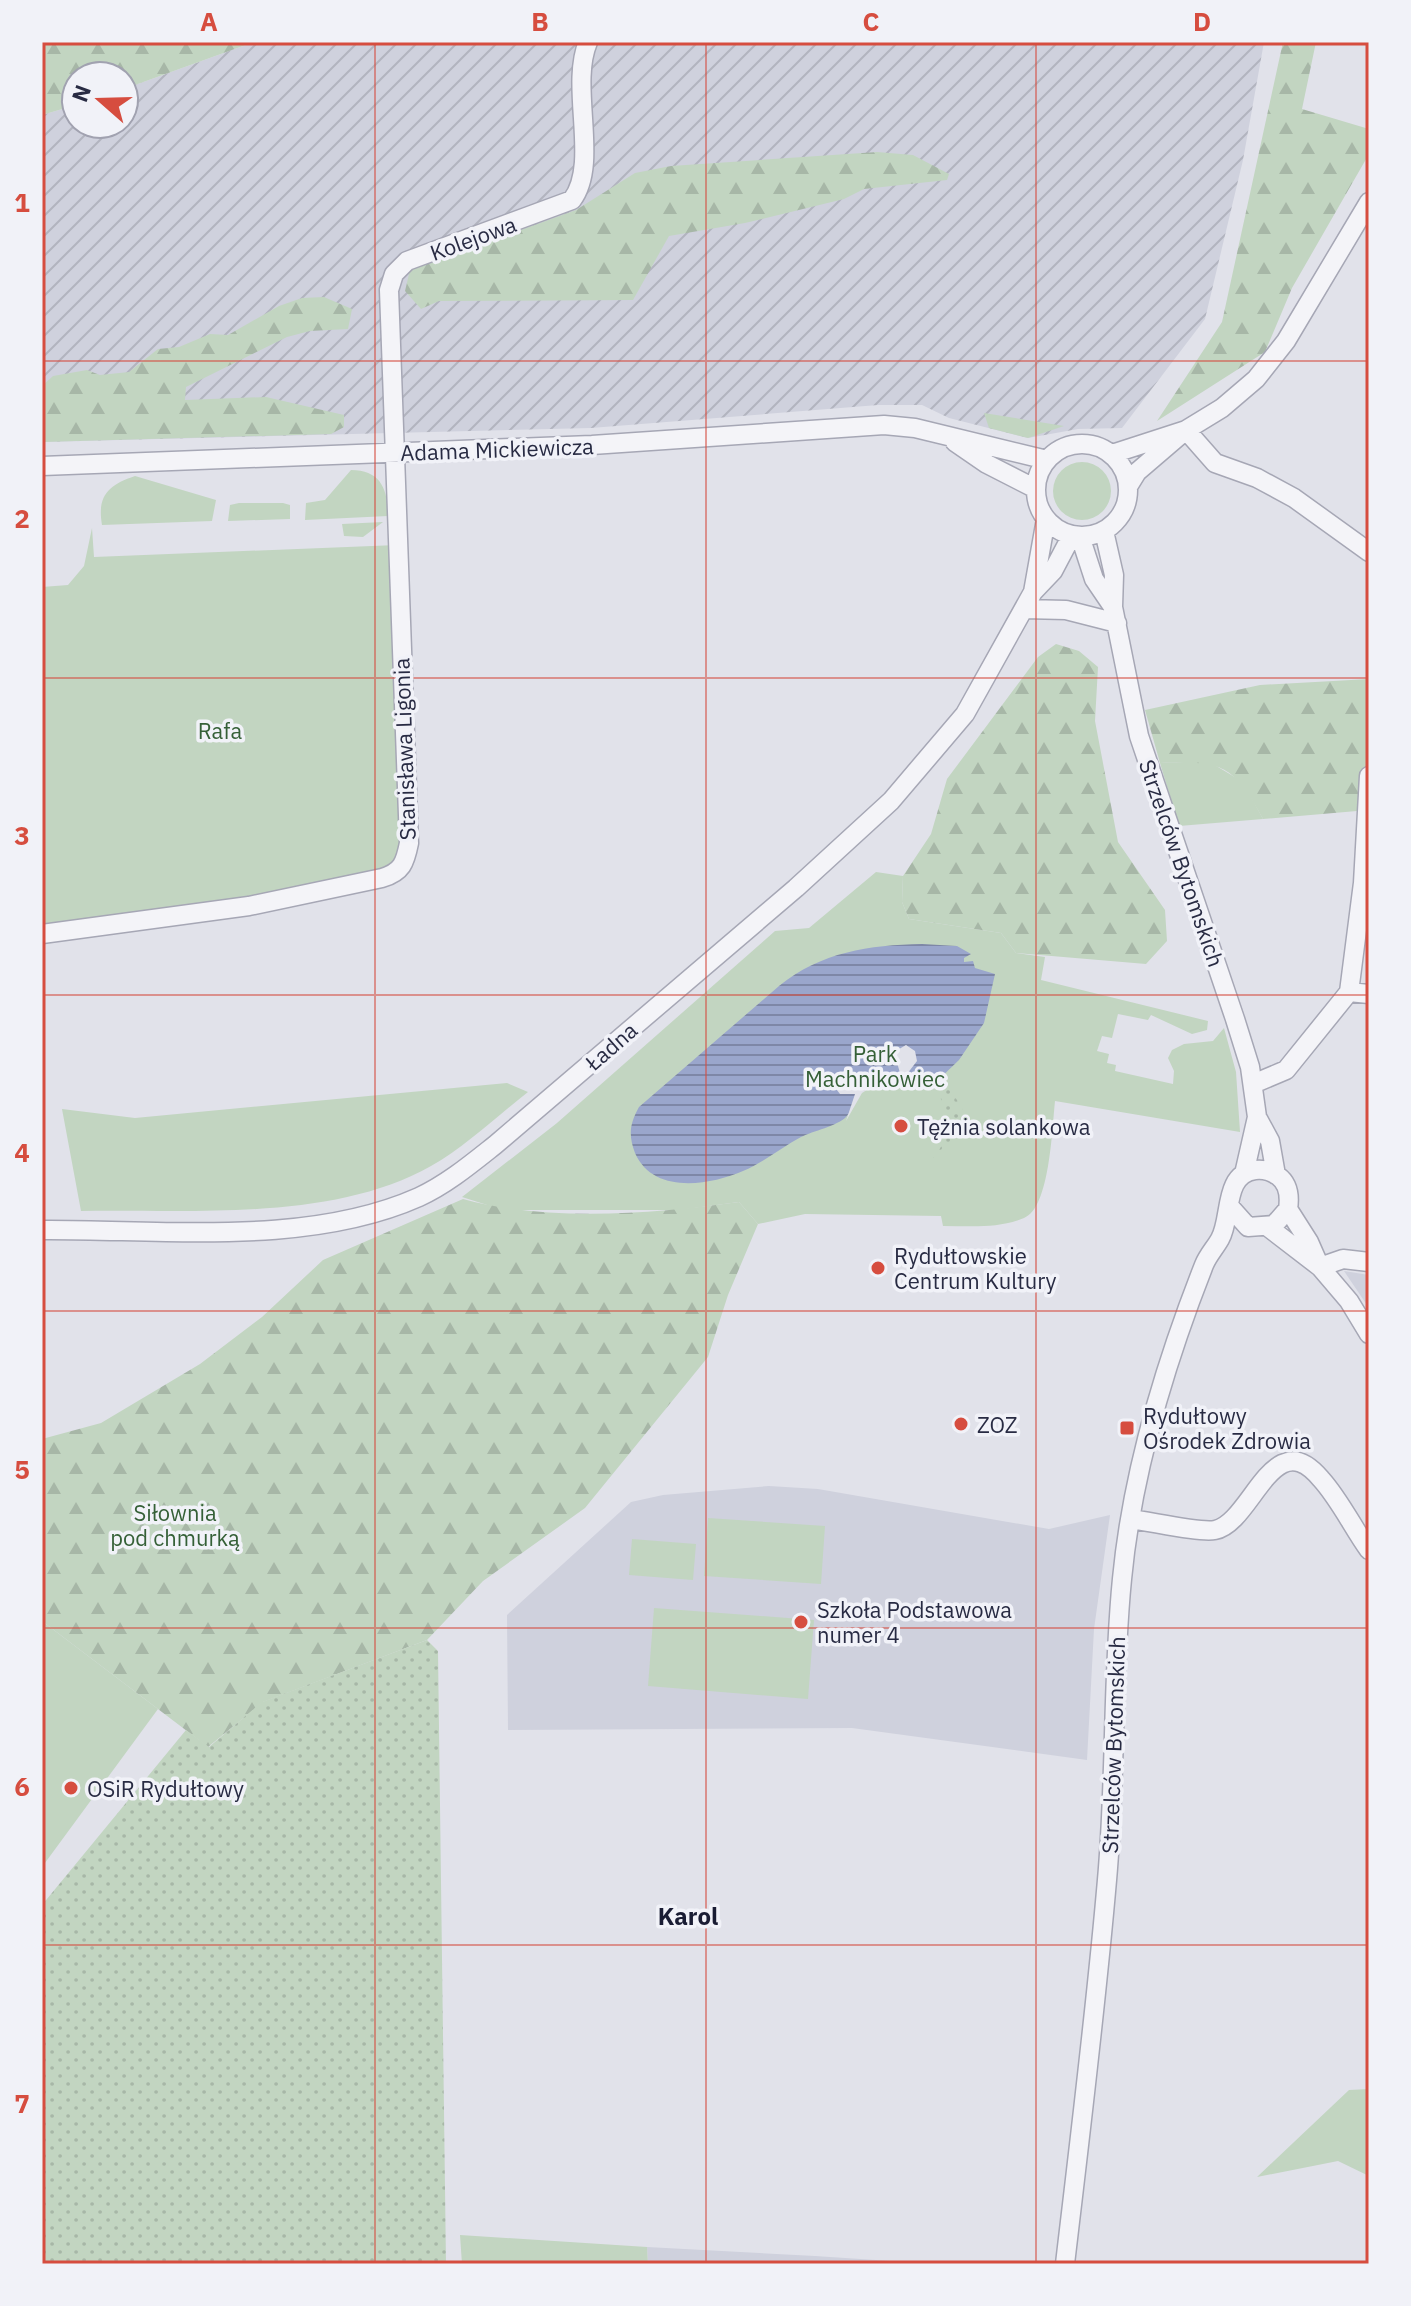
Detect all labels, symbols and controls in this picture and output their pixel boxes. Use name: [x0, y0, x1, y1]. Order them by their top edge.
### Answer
text: A: [200, 4, 218, 38]
text: B: [531, 4, 549, 38]
text: C: [863, 4, 880, 38]
text: D: [1193, 4, 1211, 38]
north arrow: [60, 60, 140, 140]
text: N: [64, 81, 97, 105]
text: 1: [14, 185, 30, 219]
street label: Kolejowa: [426, 209, 520, 267]
street label: Adama Mickiewicza: [400, 431, 595, 467]
text: 2: [14, 501, 30, 535]
street label: Stanisława Ligonia: [386, 657, 422, 841]
park label: Rafa: [198, 716, 242, 745]
street label: Strzelców Bytomskich: [1133, 755, 1231, 971]
text: 3: [14, 818, 30, 852]
street label: Ładna: [578, 1015, 643, 1077]
park label: Park Machnikowiec: [805, 1039, 945, 1093]
place label: Tężnia solankowa: [917, 1112, 1091, 1141]
marker: Tężnia solankowa: [892, 1117, 910, 1135]
text: 4: [14, 1135, 30, 1169]
place label: Rydułtowskie Centrum Kultury: [894, 1241, 1057, 1295]
marker: Rydułtowskie Centrum Kultury: [869, 1259, 887, 1277]
place label: Rydułtowy Ośrodek Zdrowia: [1143, 1401, 1311, 1455]
place label: ZOZ: [977, 1410, 1017, 1439]
marker: ZOZ: [952, 1415, 970, 1433]
marker: Rydułtowy Ośrodek Zdrowia: [1118, 1419, 1136, 1437]
text: 5: [14, 1452, 30, 1486]
park label: Siłownia pod chmurką: [110, 1498, 240, 1552]
place label: Szkoła Podstawowa numer 4: [817, 1595, 1012, 1649]
marker: Szkoła Podstawowa numer 4: [792, 1613, 810, 1631]
street label: Strzelców Bytomskich: [1095, 1636, 1131, 1854]
text: 6: [14, 1769, 30, 1803]
place label: OSiR Rydułtowy: [87, 1774, 244, 1803]
marker: OSiR Rydułtowy: [62, 1779, 80, 1797]
district label: Karol: [658, 1900, 718, 1932]
text: 7: [14, 2086, 30, 2120]

